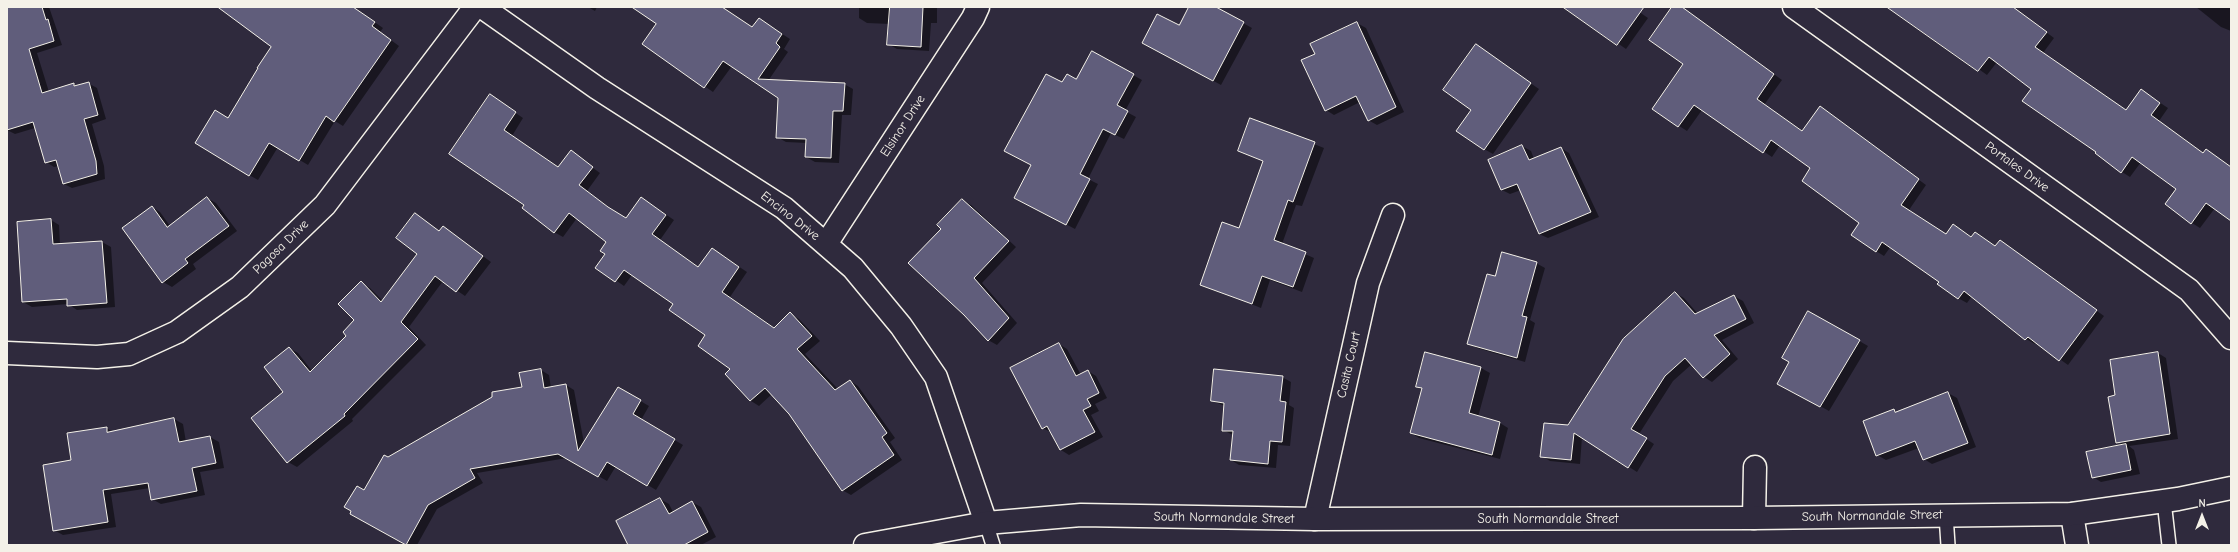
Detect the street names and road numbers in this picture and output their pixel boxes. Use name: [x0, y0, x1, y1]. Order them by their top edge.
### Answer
street label: Elsinor Drive: [877, 92, 929, 160]
street label: Portales Drive: [1982, 138, 2052, 196]
street label: Encino Drive: [757, 188, 823, 244]
street label: Pagosa Drive: [250, 217, 312, 277]
street label: Casita Court: [1334, 330, 1364, 400]
street label: South Normandale Street: [1801, 507, 1943, 525]
street label: South Normandale Street: [1153, 509, 1295, 527]
street label: South Normandale Street: [1478, 511, 1618, 527]

